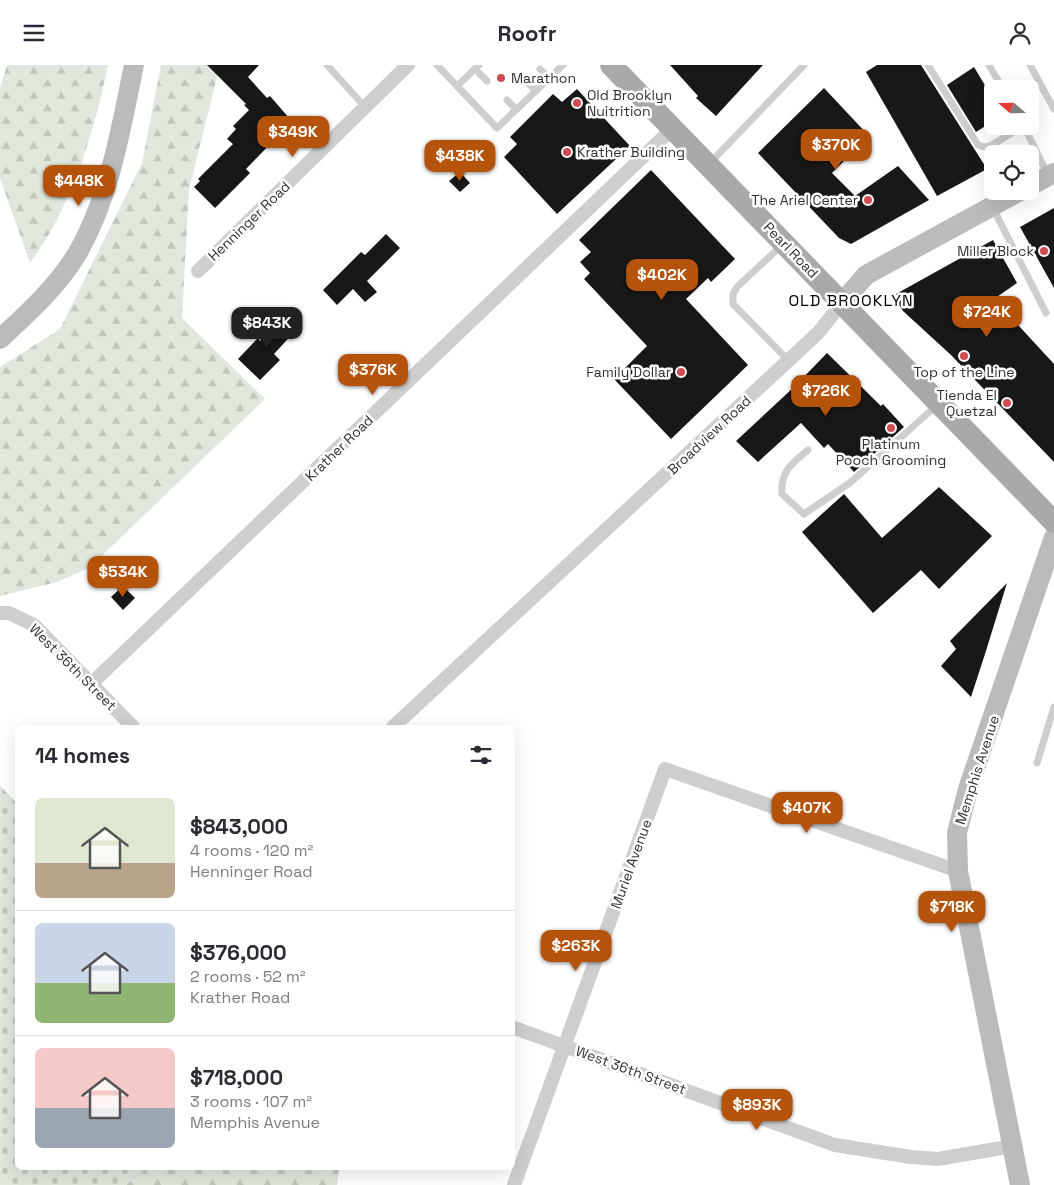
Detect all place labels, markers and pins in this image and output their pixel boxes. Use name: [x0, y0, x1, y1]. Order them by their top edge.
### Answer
place label: Marathon: [511, 69, 576, 87]
marker: Marathon: [495, 72, 507, 84]
place label: Old Brooklyn Nuitrition: [587, 86, 672, 120]
marker: Old Brooklyn Nuitrition: [571, 97, 583, 109]
pin: $349K: [258, 116, 328, 158]
pin: $370K: [801, 129, 871, 171]
pin: $438K: [425, 139, 495, 182]
place label: Krather Building: [577, 143, 685, 161]
marker: Krather Building: [561, 146, 573, 158]
pin: $448K: [44, 165, 114, 207]
place label: The Ariel Center: [751, 191, 858, 209]
marker: The Ariel Center: [862, 194, 874, 206]
place label: Miller Block: [957, 242, 1034, 260]
marker: Miller Block: [1038, 245, 1050, 257]
pin: $402K: [627, 259, 697, 301]
pin: $724K: [952, 295, 1022, 338]
pin: $843K: [232, 307, 302, 349]
marker: Top of the Line: [958, 350, 970, 362]
pin: $376K: [338, 353, 408, 396]
place label: Family Dollar: [586, 363, 671, 381]
place label: Top of the Line: [913, 363, 1015, 381]
marker: Family Dollar: [675, 366, 687, 378]
pin: $726K: [791, 375, 861, 417]
place label: Tienda El Quetzal: [937, 386, 997, 420]
marker: Tienda El Quetzal: [1001, 397, 1013, 409]
marker: Platinum Pooch Grooming: [885, 422, 897, 434]
place label: Platinum Pooch Grooming: [836, 435, 946, 469]
pin: $534K: [88, 555, 158, 598]
pin: $407K: [772, 791, 842, 834]
pin: $718K: [917, 891, 987, 933]
pin: $263K: [541, 929, 611, 972]
pin: $893K: [722, 1089, 792, 1131]

